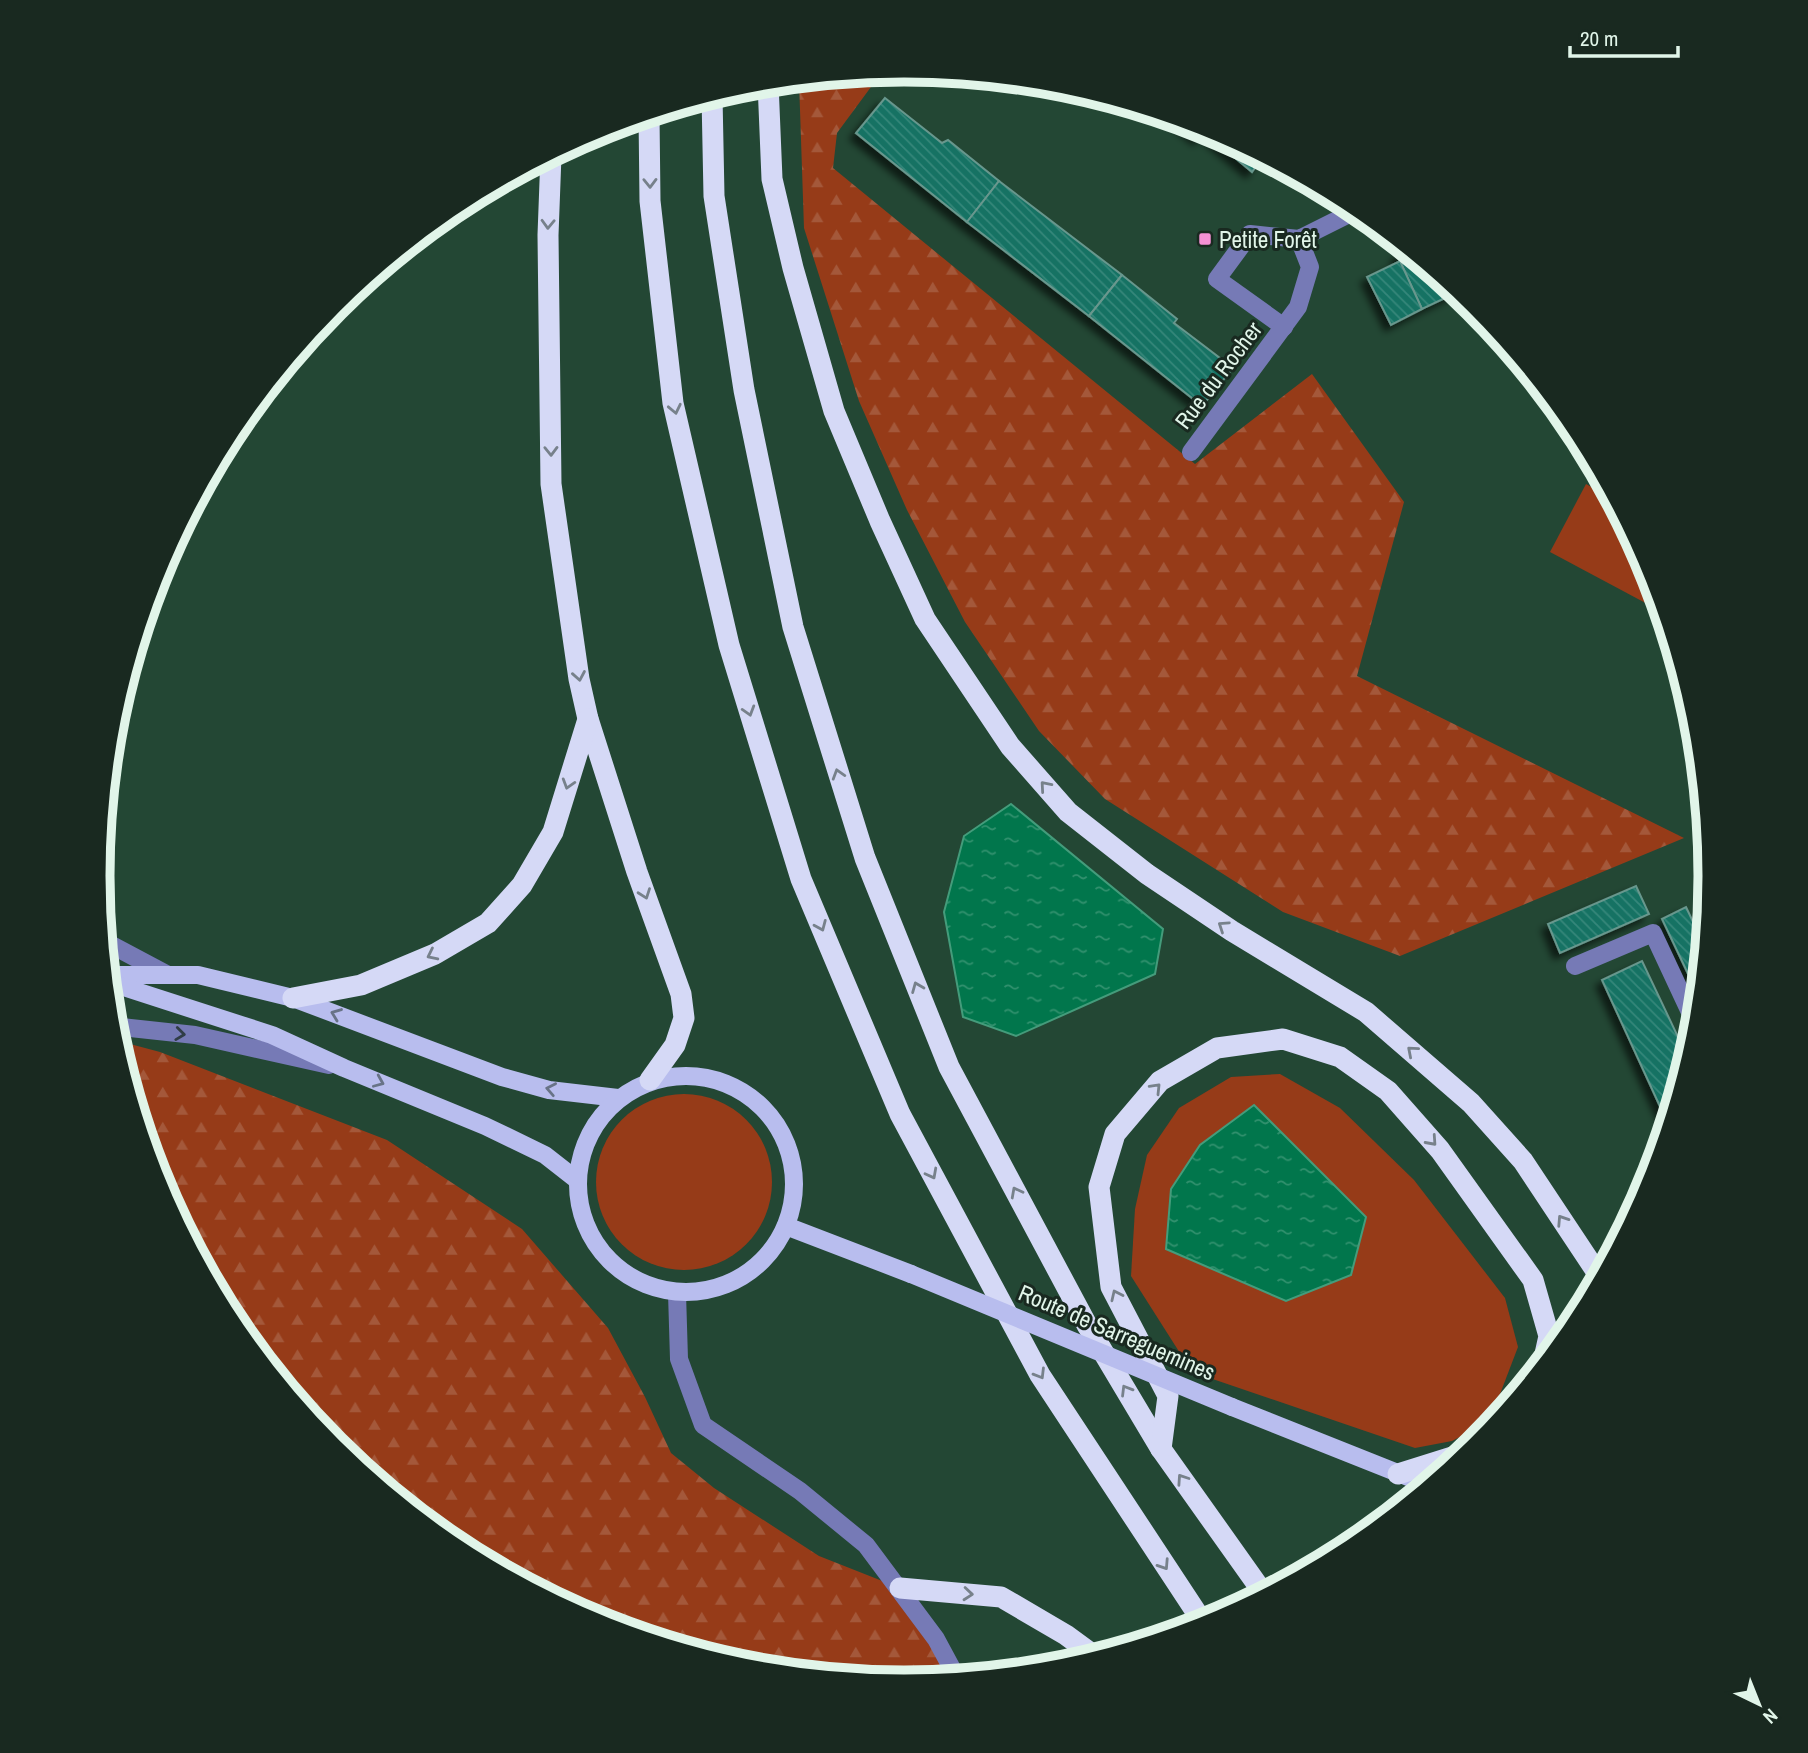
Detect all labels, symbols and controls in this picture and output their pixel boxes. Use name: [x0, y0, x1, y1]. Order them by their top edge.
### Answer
scale bar: [1570, 14, 1678, 58]
text: 20 m: [1580, 24, 1618, 53]
one-way arrow: [642, 179, 658, 189]
one-way arrow: [540, 219, 556, 229]
place label: Petite Forêt: [1219, 224, 1317, 255]
marker: Petite Forêt: [1197, 231, 1213, 247]
street label: Rue du Rocher: [1167, 314, 1269, 435]
one-way arrow: [666, 403, 681, 415]
one-way arrow: [543, 446, 559, 457]
one-way arrow: [571, 671, 586, 682]
one-way arrow: [741, 704, 755, 716]
one-way arrow: [832, 768, 847, 780]
one-way arrow: [561, 778, 576, 790]
one-way arrow: [1040, 781, 1053, 794]
one-way arrow: [637, 888, 651, 900]
one-way arrow: [813, 919, 827, 931]
one-way arrow: [1218, 921, 1231, 934]
one-way arrow: [427, 947, 439, 961]
one-way arrow: [911, 982, 925, 994]
one-way arrow: [331, 1009, 343, 1023]
one-way arrow: [174, 1026, 186, 1041]
one-way arrow: [1407, 1047, 1420, 1059]
one-way arrow: [372, 1074, 384, 1088]
one-way arrow: [545, 1082, 557, 1097]
one-way arrow: [1147, 1083, 1160, 1096]
one-way arrow: [1424, 1133, 1436, 1146]
one-way arrow: [924, 1167, 937, 1179]
one-way arrow: [1010, 1186, 1024, 1199]
one-way arrow: [1558, 1215, 1570, 1228]
street label: Route de Sarreguemines: [1014, 1277, 1220, 1387]
one-way arrow: [1110, 1290, 1124, 1302]
one-way arrow: [1032, 1367, 1045, 1380]
one-way arrow: [1122, 1385, 1135, 1398]
one-way arrow: [1178, 1474, 1190, 1487]
one-way arrow: [1155, 1558, 1168, 1571]
one-way arrow: [963, 1586, 974, 1601]
north arrow: [1724, 1669, 1794, 1739]
text: N: [1758, 1703, 1784, 1730]

